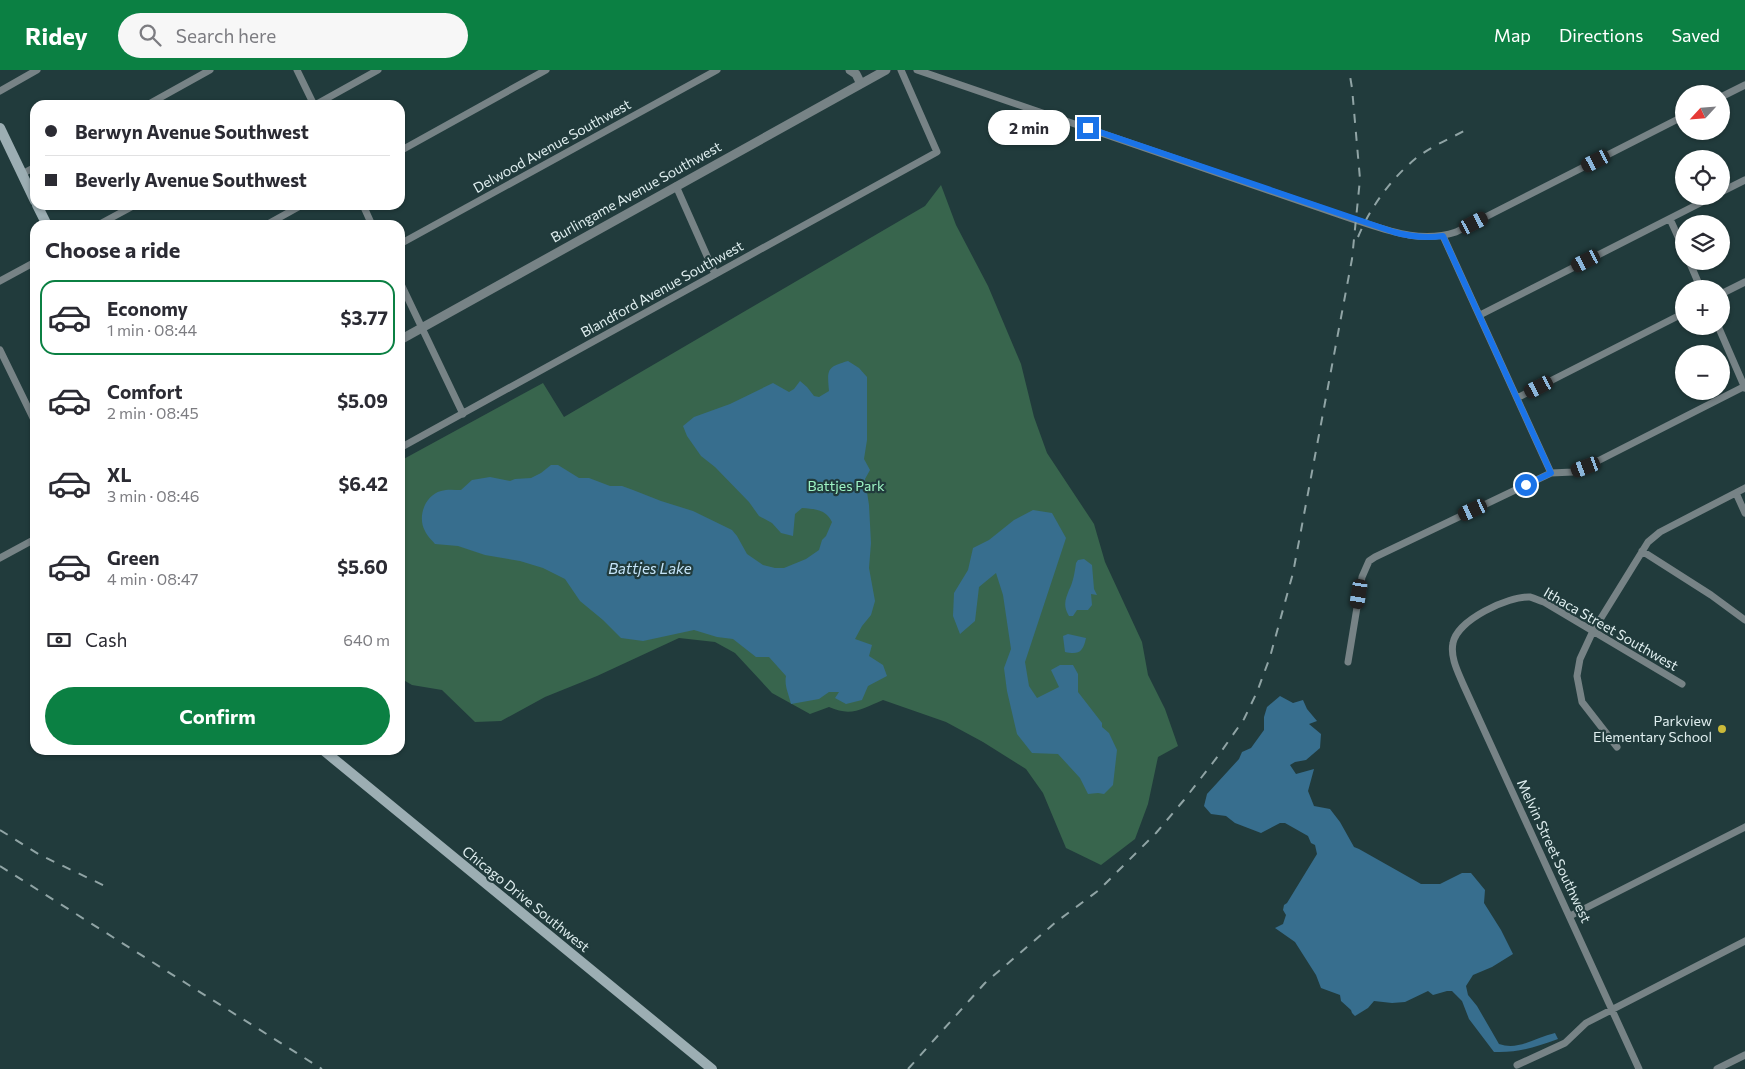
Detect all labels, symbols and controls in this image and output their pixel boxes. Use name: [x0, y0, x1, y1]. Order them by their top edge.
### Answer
search box: [118, 13, 468, 58]
text: Ridey: [25, 21, 88, 50]
icon: search: [136, 21, 164, 49]
text: Search here: [176, 24, 276, 47]
text: Map: [1494, 24, 1531, 46]
text: Directions: [1559, 24, 1643, 46]
text: Saved: [1671, 24, 1720, 46]
north arrow: [1675, 85, 1730, 140]
map controls: [1675, 85, 1730, 400]
street label: Delwood Avenue Southwest: [470, 95, 634, 196]
callout: 2 min: [988, 110, 1070, 146]
route end: [1077, 117, 1099, 139]
text: 2 min: [1009, 118, 1049, 137]
text: Berwyn Avenue Southwest: [75, 120, 309, 143]
street label: Burlingame Avenue Southwest: [547, 137, 724, 246]
car: [1579, 148, 1612, 174]
button: locate: [1675, 150, 1730, 205]
text: Beverly Avenue Southwest: [75, 168, 307, 191]
car: [1457, 210, 1490, 236]
button: layers: [1675, 215, 1730, 270]
text: Choose a ride: [45, 236, 180, 263]
street label: Blandford Avenue Southwest: [577, 237, 746, 340]
car: [1569, 248, 1602, 274]
button: +: [1675, 280, 1730, 335]
icon: car: [47, 295, 92, 340]
text: Economy: [107, 297, 188, 320]
text: $3.77: [341, 306, 388, 329]
text: 1 min · 08:44: [107, 320, 197, 339]
button: −: [1675, 345, 1730, 400]
car: [1522, 374, 1555, 400]
icon: car: [47, 378, 92, 423]
text: Comfort: [107, 380, 183, 403]
text: $5.09: [337, 389, 388, 412]
text: 2 min · 08:45: [107, 403, 199, 422]
car: [1569, 455, 1602, 479]
icon: car: [47, 461, 92, 506]
text: XL: [107, 463, 132, 486]
text: $6.42: [338, 472, 388, 495]
route start: [1515, 474, 1537, 496]
park label: Battjes Park: [807, 477, 885, 494]
text: 3 min · 08:46: [107, 486, 200, 505]
car: [1456, 497, 1489, 523]
icon: car: [47, 544, 92, 589]
text: Green: [107, 546, 159, 569]
text: $5.60: [337, 555, 388, 578]
water label: Battjes Lake: [608, 559, 692, 577]
text: 4 min · 08:47: [107, 569, 198, 588]
car: [1349, 578, 1368, 610]
street label: Ithaca Street Southwest: [1541, 583, 1682, 674]
icon: cash: [45, 626, 73, 654]
text: Cash: [85, 628, 127, 651]
text: 640 m: [343, 630, 390, 649]
button: Confirm: [45, 687, 390, 745]
place label: Parkview Elementary School: [1593, 712, 1712, 745]
marker: Parkview Elementary School: [1716, 723, 1728, 735]
street label: Melvin Street Southwest: [1514, 776, 1595, 926]
street label: Chicago Drive Southwest: [459, 842, 594, 955]

